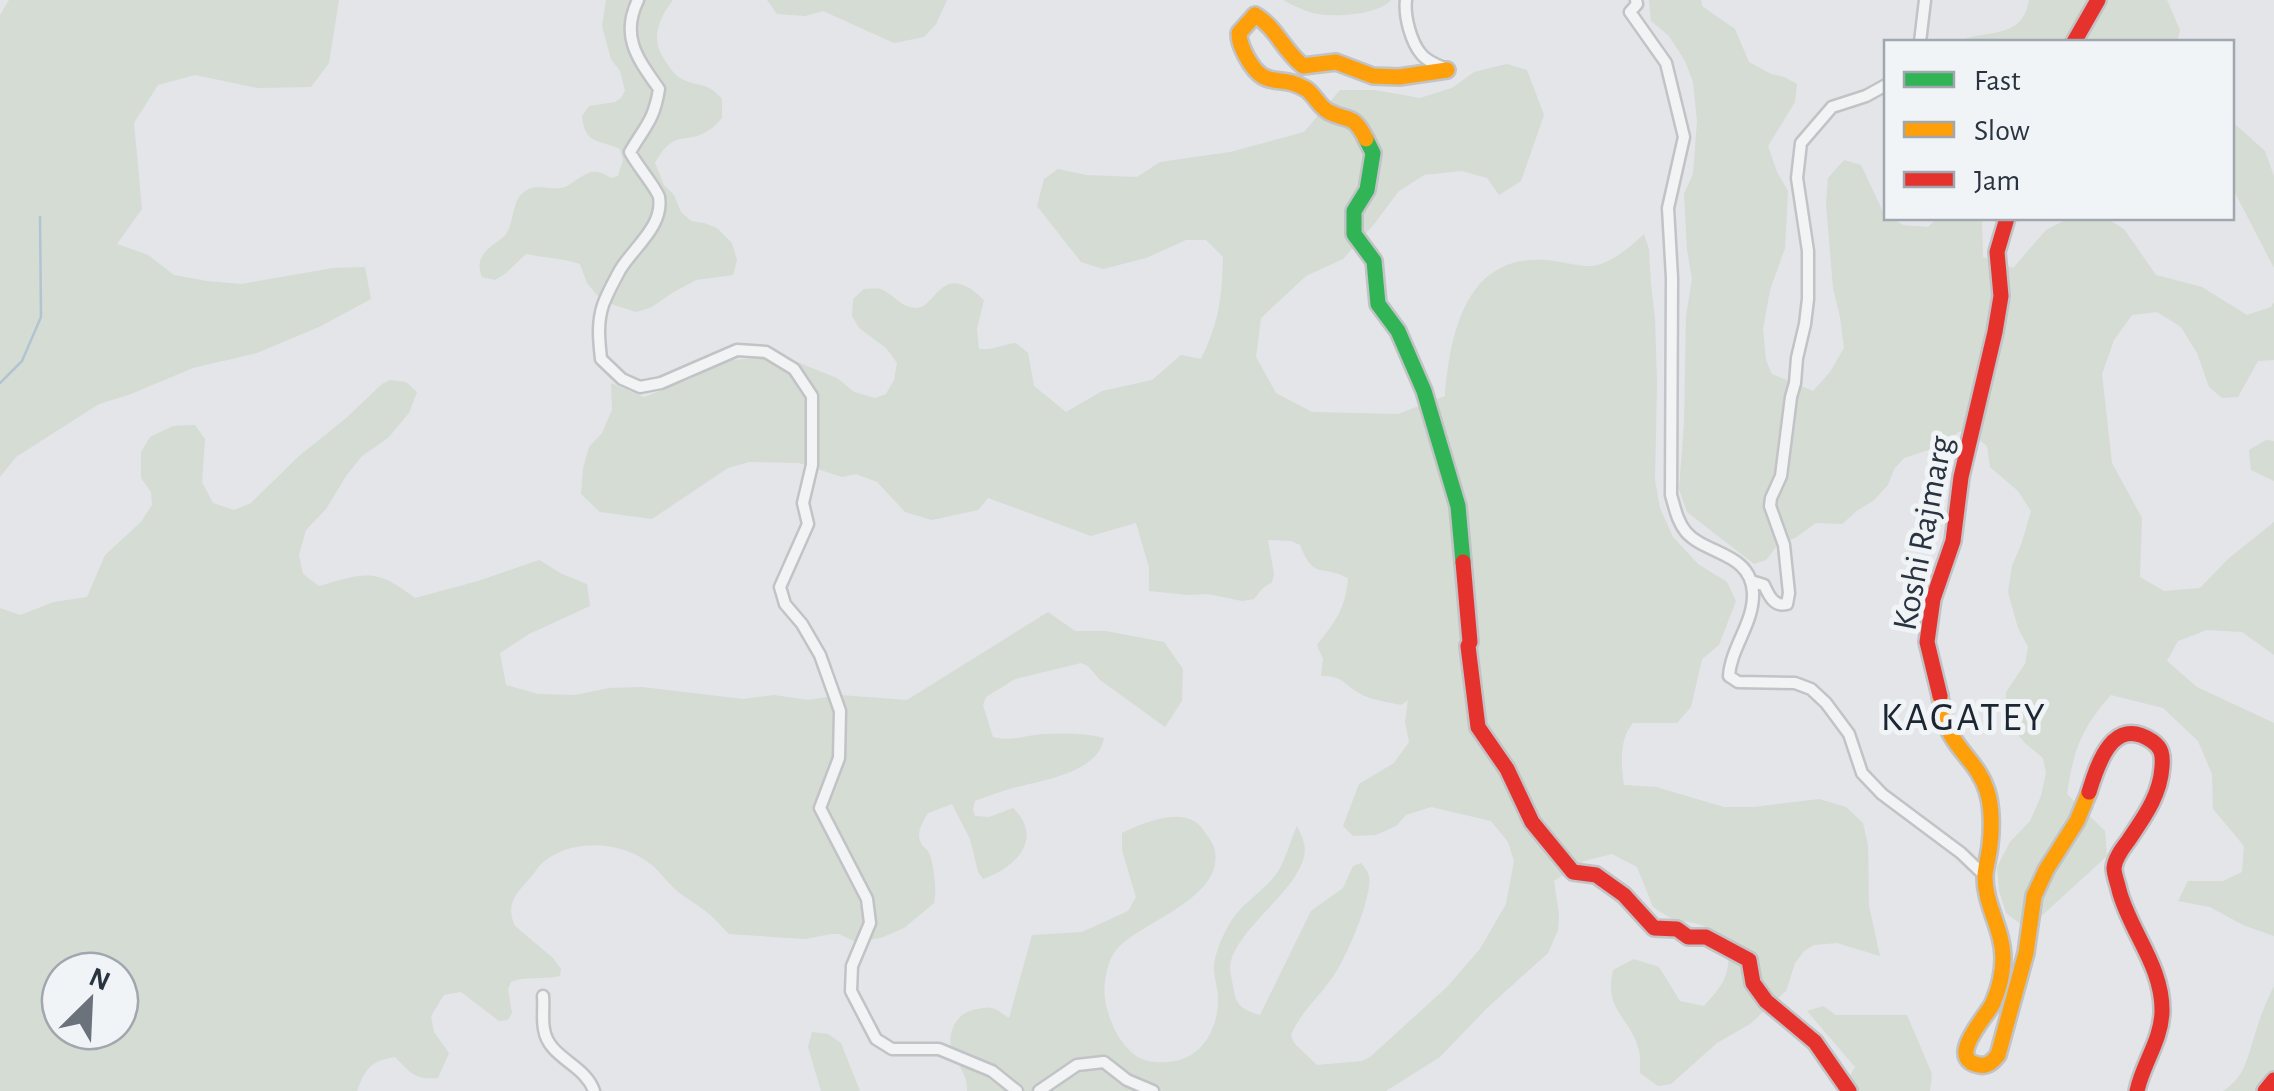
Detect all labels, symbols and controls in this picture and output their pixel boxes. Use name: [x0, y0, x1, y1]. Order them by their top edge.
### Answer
legend: [1884, 40, 2234, 220]
text: Fast: [1974, 66, 2021, 96]
text: Slow: [1974, 116, 2030, 146]
text: Jam: [1974, 166, 2020, 196]
street label: Koshi Rajmarg: [1887, 433, 1959, 633]
district label: KAGATEY: [1881, 698, 2047, 738]
north arrow: [40, 951, 140, 1051]
text: N: [85, 963, 114, 997]

